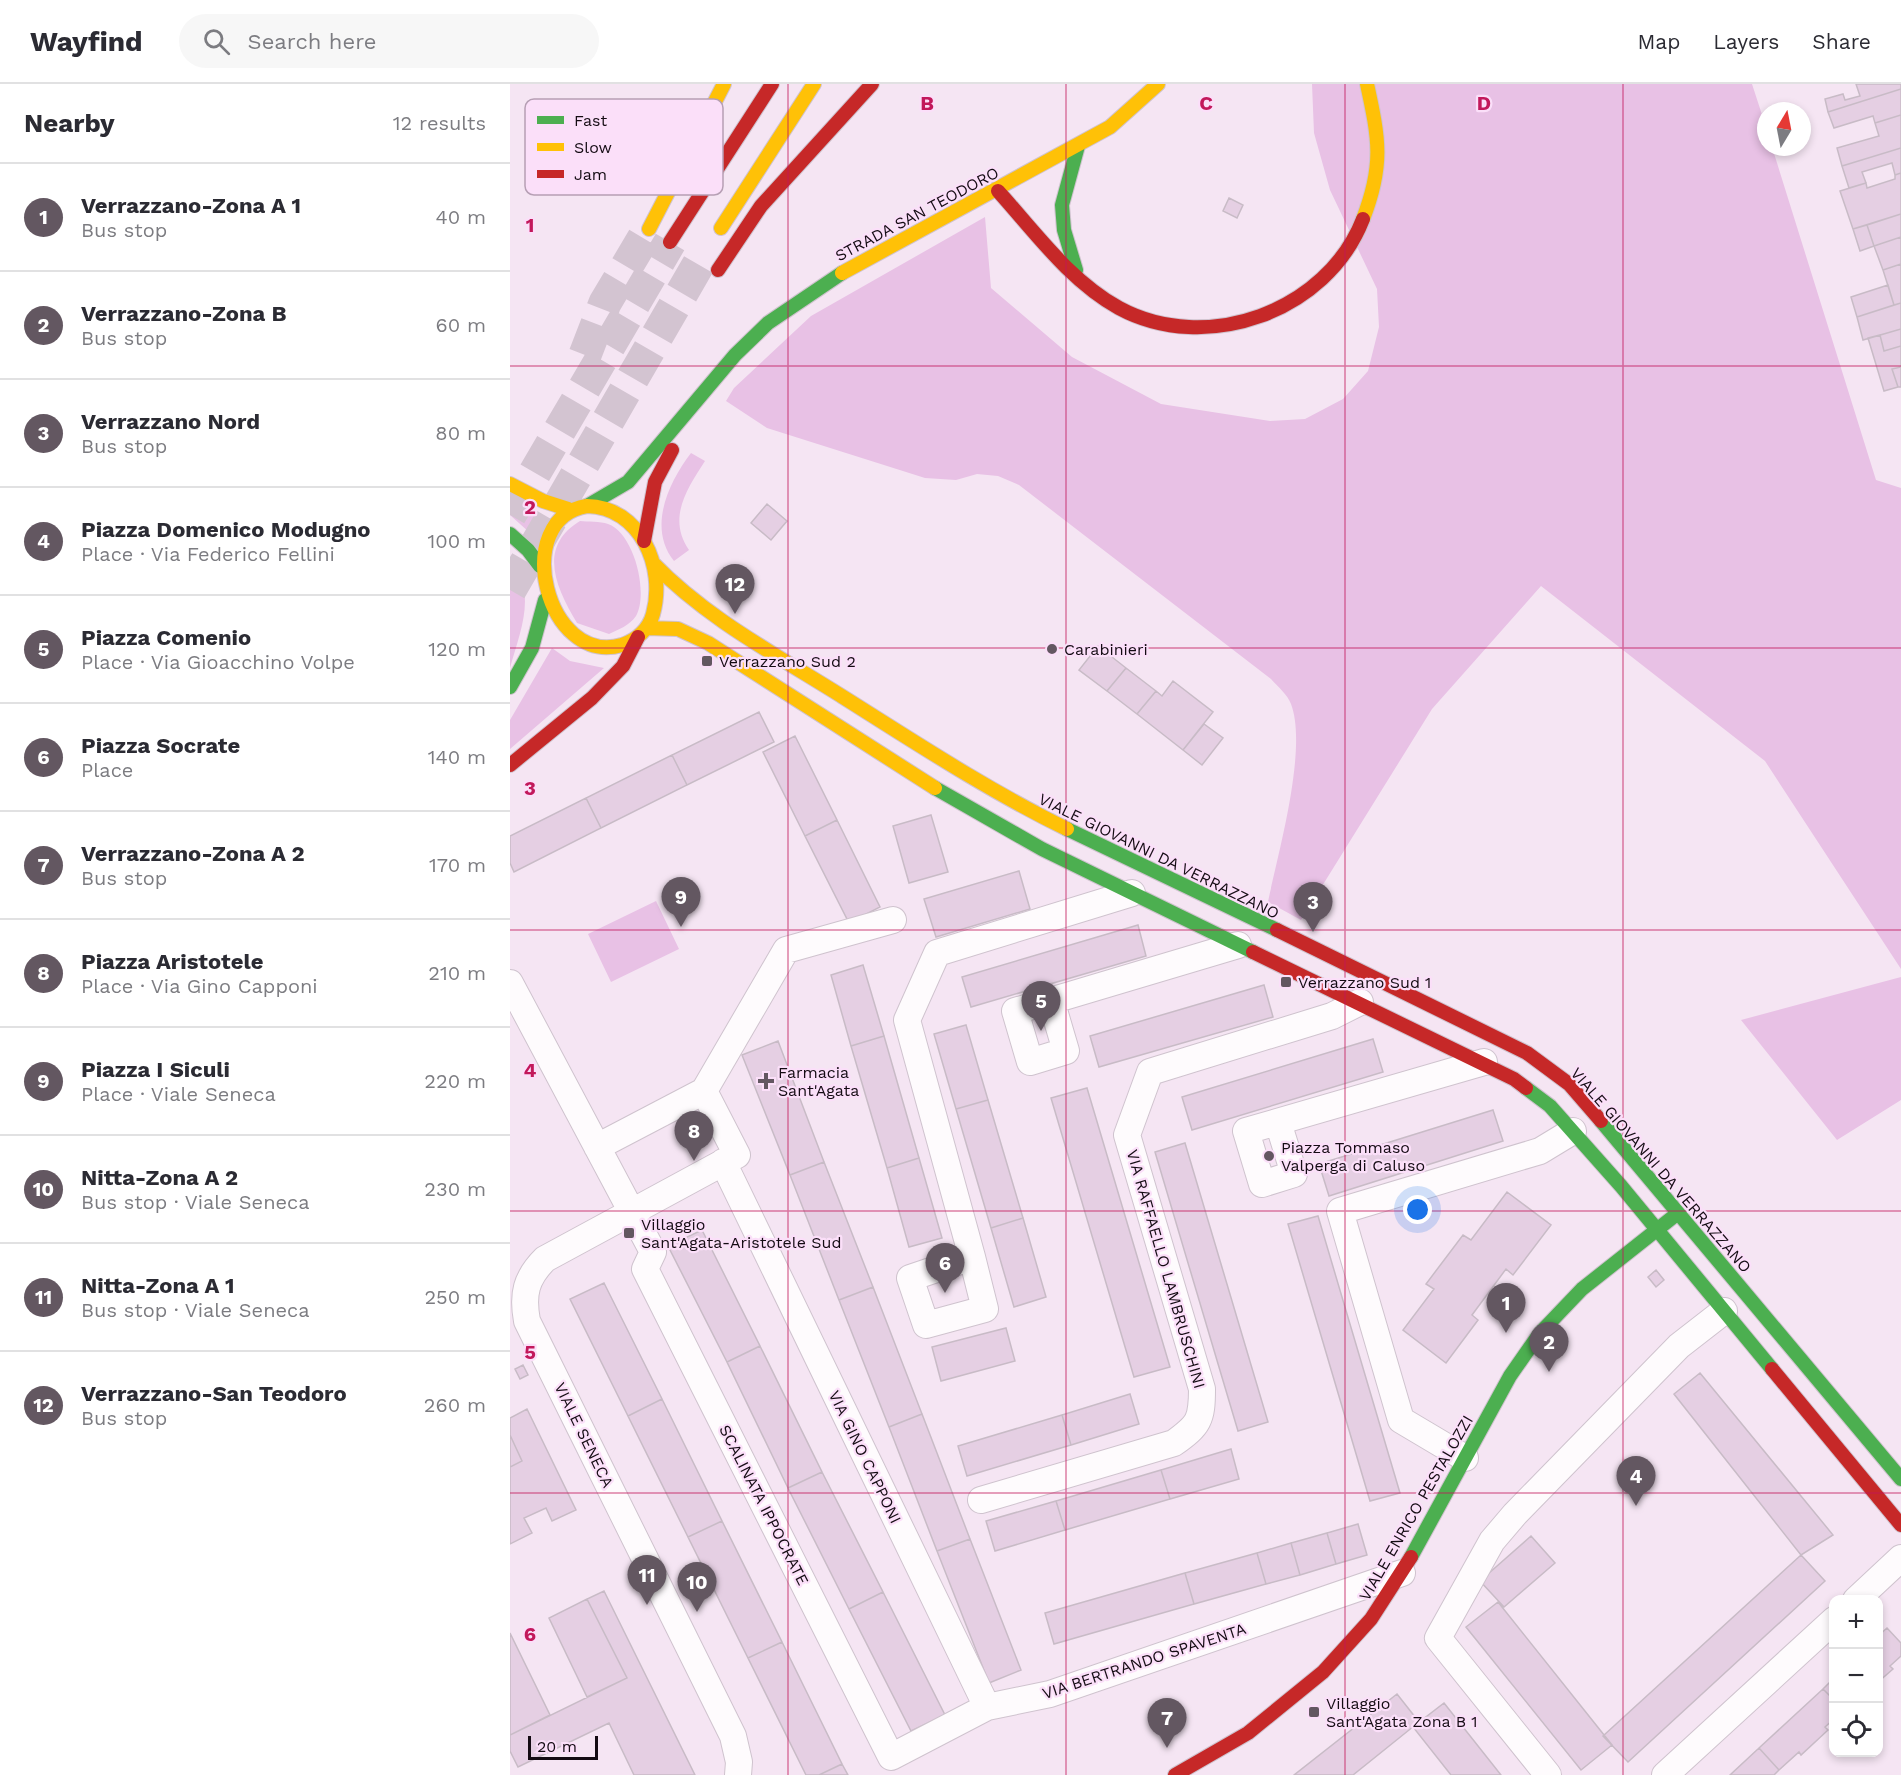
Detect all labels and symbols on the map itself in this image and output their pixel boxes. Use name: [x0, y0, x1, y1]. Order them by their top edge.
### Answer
text: B: [920, 91, 934, 115]
text: C: [1199, 91, 1213, 115]
text: D: [1477, 91, 1491, 115]
legend: [525, 99, 723, 195]
north arrow: [1757, 102, 1811, 156]
text: Fast: [574, 111, 607, 130]
text: Slow: [574, 138, 612, 157]
street label: STRADA SAN TEODORO: [832, 163, 1002, 265]
text: Jam: [574, 165, 607, 184]
text: 1: [526, 213, 534, 237]
text: 2: [524, 495, 536, 519]
pin: 12: [716, 564, 754, 614]
place label: Carabinieri: [1064, 640, 1148, 659]
marker: Carabinieri: [1045, 642, 1059, 656]
place label: Verrazzano Sud 2: [719, 652, 856, 671]
marker: Verrazzano Sud 2: [700, 654, 714, 668]
text: 3: [524, 776, 536, 800]
street label: VIALE GIOVANNI DA VERRAZZANO: [1036, 789, 1282, 923]
pin: 9: [662, 878, 700, 927]
pin: 3: [1294, 882, 1332, 932]
place label: Verrazzano Sud 1: [1298, 973, 1431, 992]
marker: Verrazzano Sud 1: [1279, 975, 1293, 989]
pin: 5: [1022, 982, 1060, 1031]
text: 4: [524, 1058, 537, 1082]
place label: Farmacia Sant'Agata: [778, 1063, 859, 1100]
street label: VIALE GIOVANNI DA VERRAZZANO: [1567, 1064, 1755, 1276]
marker: Farmacia Sant'Agata: [759, 1074, 773, 1088]
pin: 8: [674, 1112, 714, 1161]
place label: Piazza Tommaso Valperga di Caluso: [1281, 1138, 1425, 1175]
street label: VIA RAFFAELLO LAMBRUSCHINI: [1123, 1147, 1209, 1391]
marker: Piazza Tommaso Valperga di Caluso: [1262, 1149, 1276, 1163]
your location: [1403, 1195, 1432, 1224]
place label: Villaggio Sant'Agata-Aristotele Sud: [641, 1215, 841, 1252]
marker: Villaggio Sant'Agata-Aristotele Sud: [622, 1226, 636, 1240]
pin: 6: [926, 1244, 964, 1293]
pin: 1: [1486, 1284, 1526, 1333]
pin: 2: [1530, 1322, 1568, 1372]
text: 5: [524, 1340, 536, 1364]
street label: VIALE SENECA: [550, 1379, 618, 1491]
street label: VIA GINO CAPPONI: [825, 1387, 905, 1527]
street label: VIALE ENRICO PESTALOZZI: [1355, 1412, 1477, 1604]
street label: SCALINATA IPPOCRATE: [715, 1422, 813, 1588]
pin: 4: [1616, 1456, 1656, 1506]
pin: 11: [628, 1556, 666, 1605]
pin: 10: [678, 1562, 717, 1612]
street label: VIA BERTRANDO SPAVENTA: [1040, 1619, 1249, 1703]
text: 6: [524, 1622, 536, 1646]
place label: Villaggio Sant'Agata Zona B 1: [1326, 1694, 1478, 1731]
pin: 7: [1148, 1698, 1186, 1748]
marker: Villaggio Sant'Agata Zona B 1: [1307, 1705, 1321, 1719]
scale bar: [528, 1733, 598, 1760]

